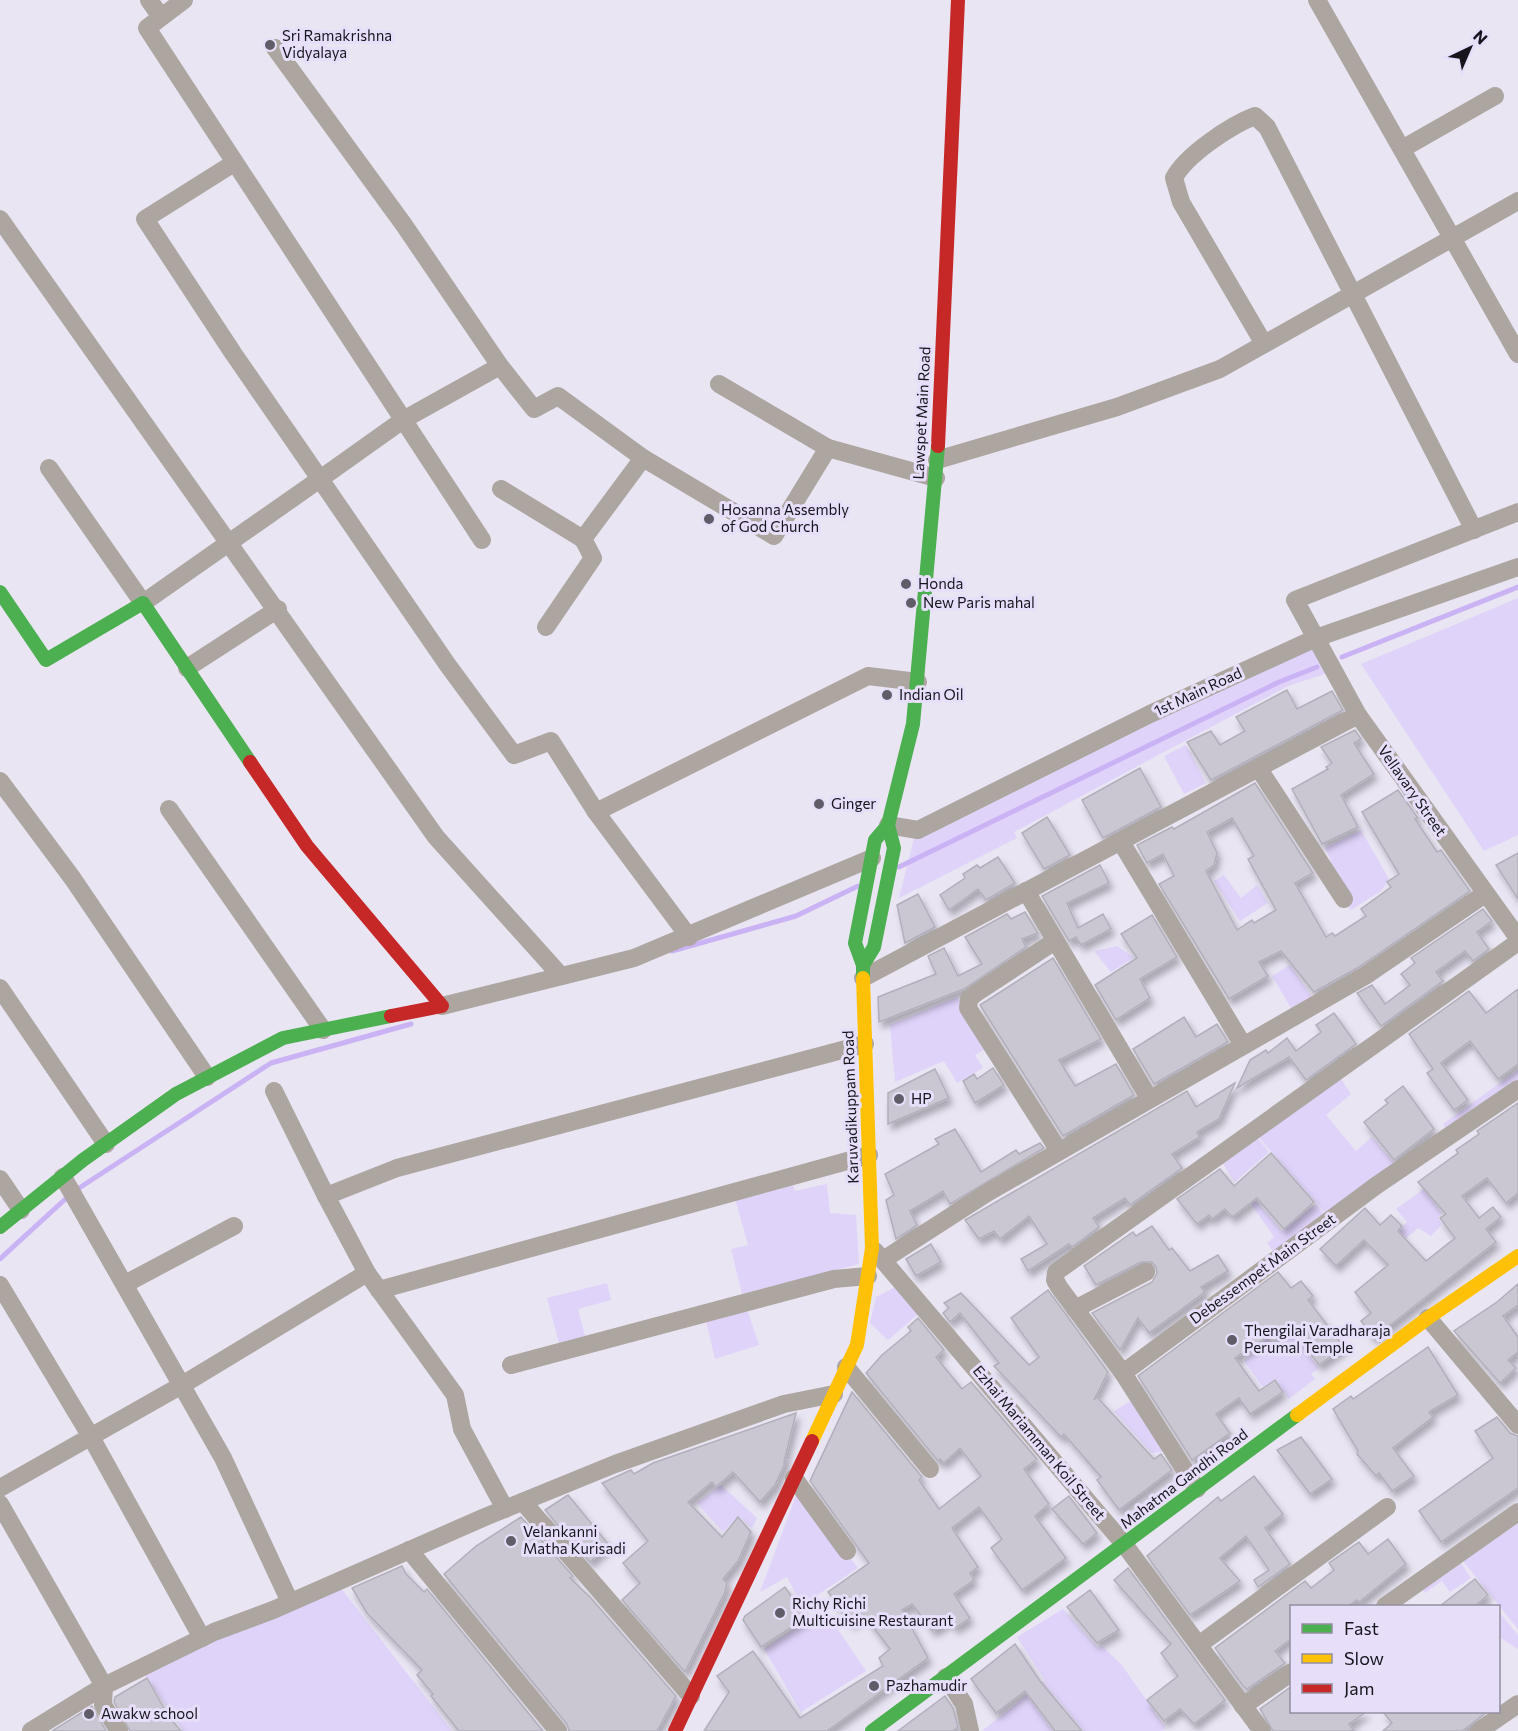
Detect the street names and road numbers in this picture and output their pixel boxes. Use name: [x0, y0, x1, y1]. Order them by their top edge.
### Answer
street label: Lawspet Main Road: [909, 346, 933, 480]
street label: 1st Main Road: [1151, 663, 1244, 719]
street label: Vellavary Street: [1375, 741, 1451, 839]
street label: Karuvadikuppam Road: [838, 1030, 862, 1184]
street label: Debessempet Main Street: [1186, 1209, 1339, 1327]
street label: Ezhai Mariamman Koil Street: [970, 1361, 1110, 1523]
street label: Mahatma Gandhi Road: [1116, 1424, 1251, 1532]

